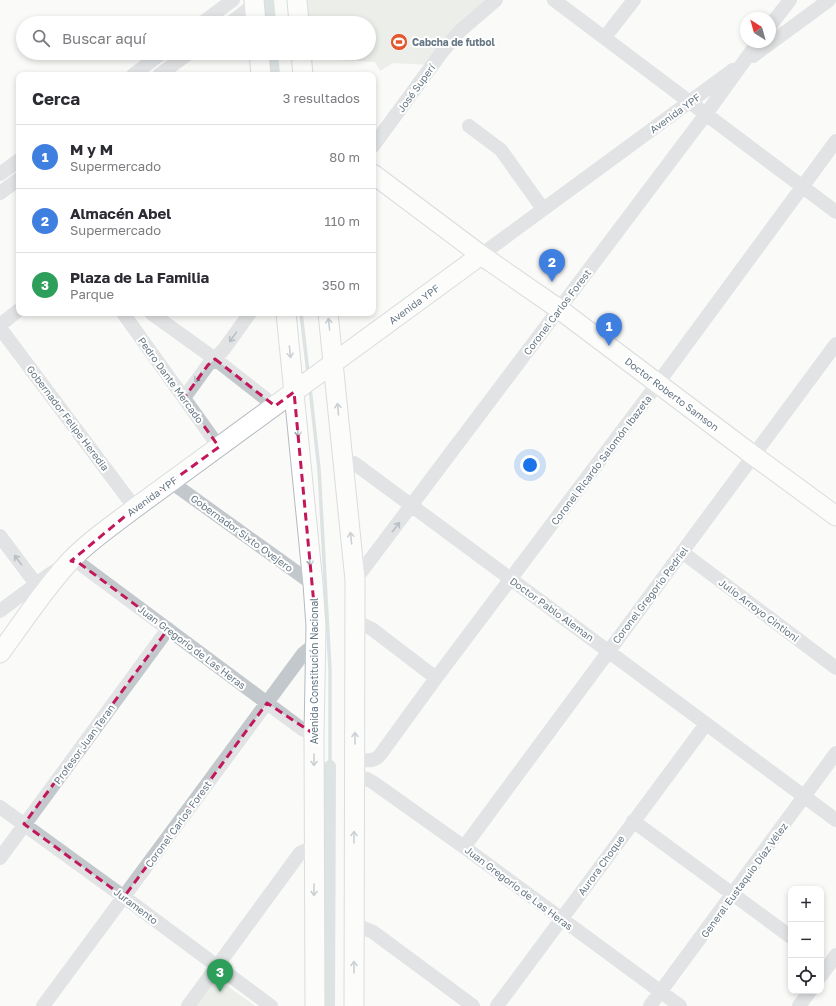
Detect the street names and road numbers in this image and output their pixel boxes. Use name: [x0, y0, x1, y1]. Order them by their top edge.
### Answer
street label: José Superí: [395, 61, 438, 114]
street label: Avenida YPF: [647, 91, 703, 135]
street label: Coronel Carlos Forest: [521, 267, 593, 357]
street label: Avenida YPF: [386, 282, 442, 326]
street label: Pedro Dante Mercado: [136, 335, 206, 425]
street label: Doctor Roberto Samson: [623, 355, 721, 433]
street label: Gobernador Felipe Heredia: [24, 363, 112, 473]
street label: Coronel Ricardo Salomón Ibazeta: [548, 393, 654, 527]
street label: Avenida YPF: [124, 474, 180, 518]
street label: Gobernador Sixto Ovejero: [189, 492, 295, 574]
street label: Coronel Gregorio Pedriel: [610, 544, 690, 646]
street label: Doctor Pablo Aleman: [508, 575, 596, 643]
street label: Julio Arroyo Cintioni: [717, 576, 801, 644]
street label: Avenida Constitución Nacional: [308, 598, 320, 744]
street label: Juan Gregorio de Las Heras: [136, 603, 248, 691]
street label: Profesor Juan Teran: [51, 702, 117, 786]
street label: Coronel Carlos Forest: [143, 778, 213, 870]
street label: General Eustaquio Díaz Vélez: [698, 820, 790, 940]
street label: Aurora Choque: [575, 832, 627, 897]
street label: Juan Gregorio de Las Heras: [463, 844, 575, 932]
street label: Juramento: [112, 886, 160, 926]

